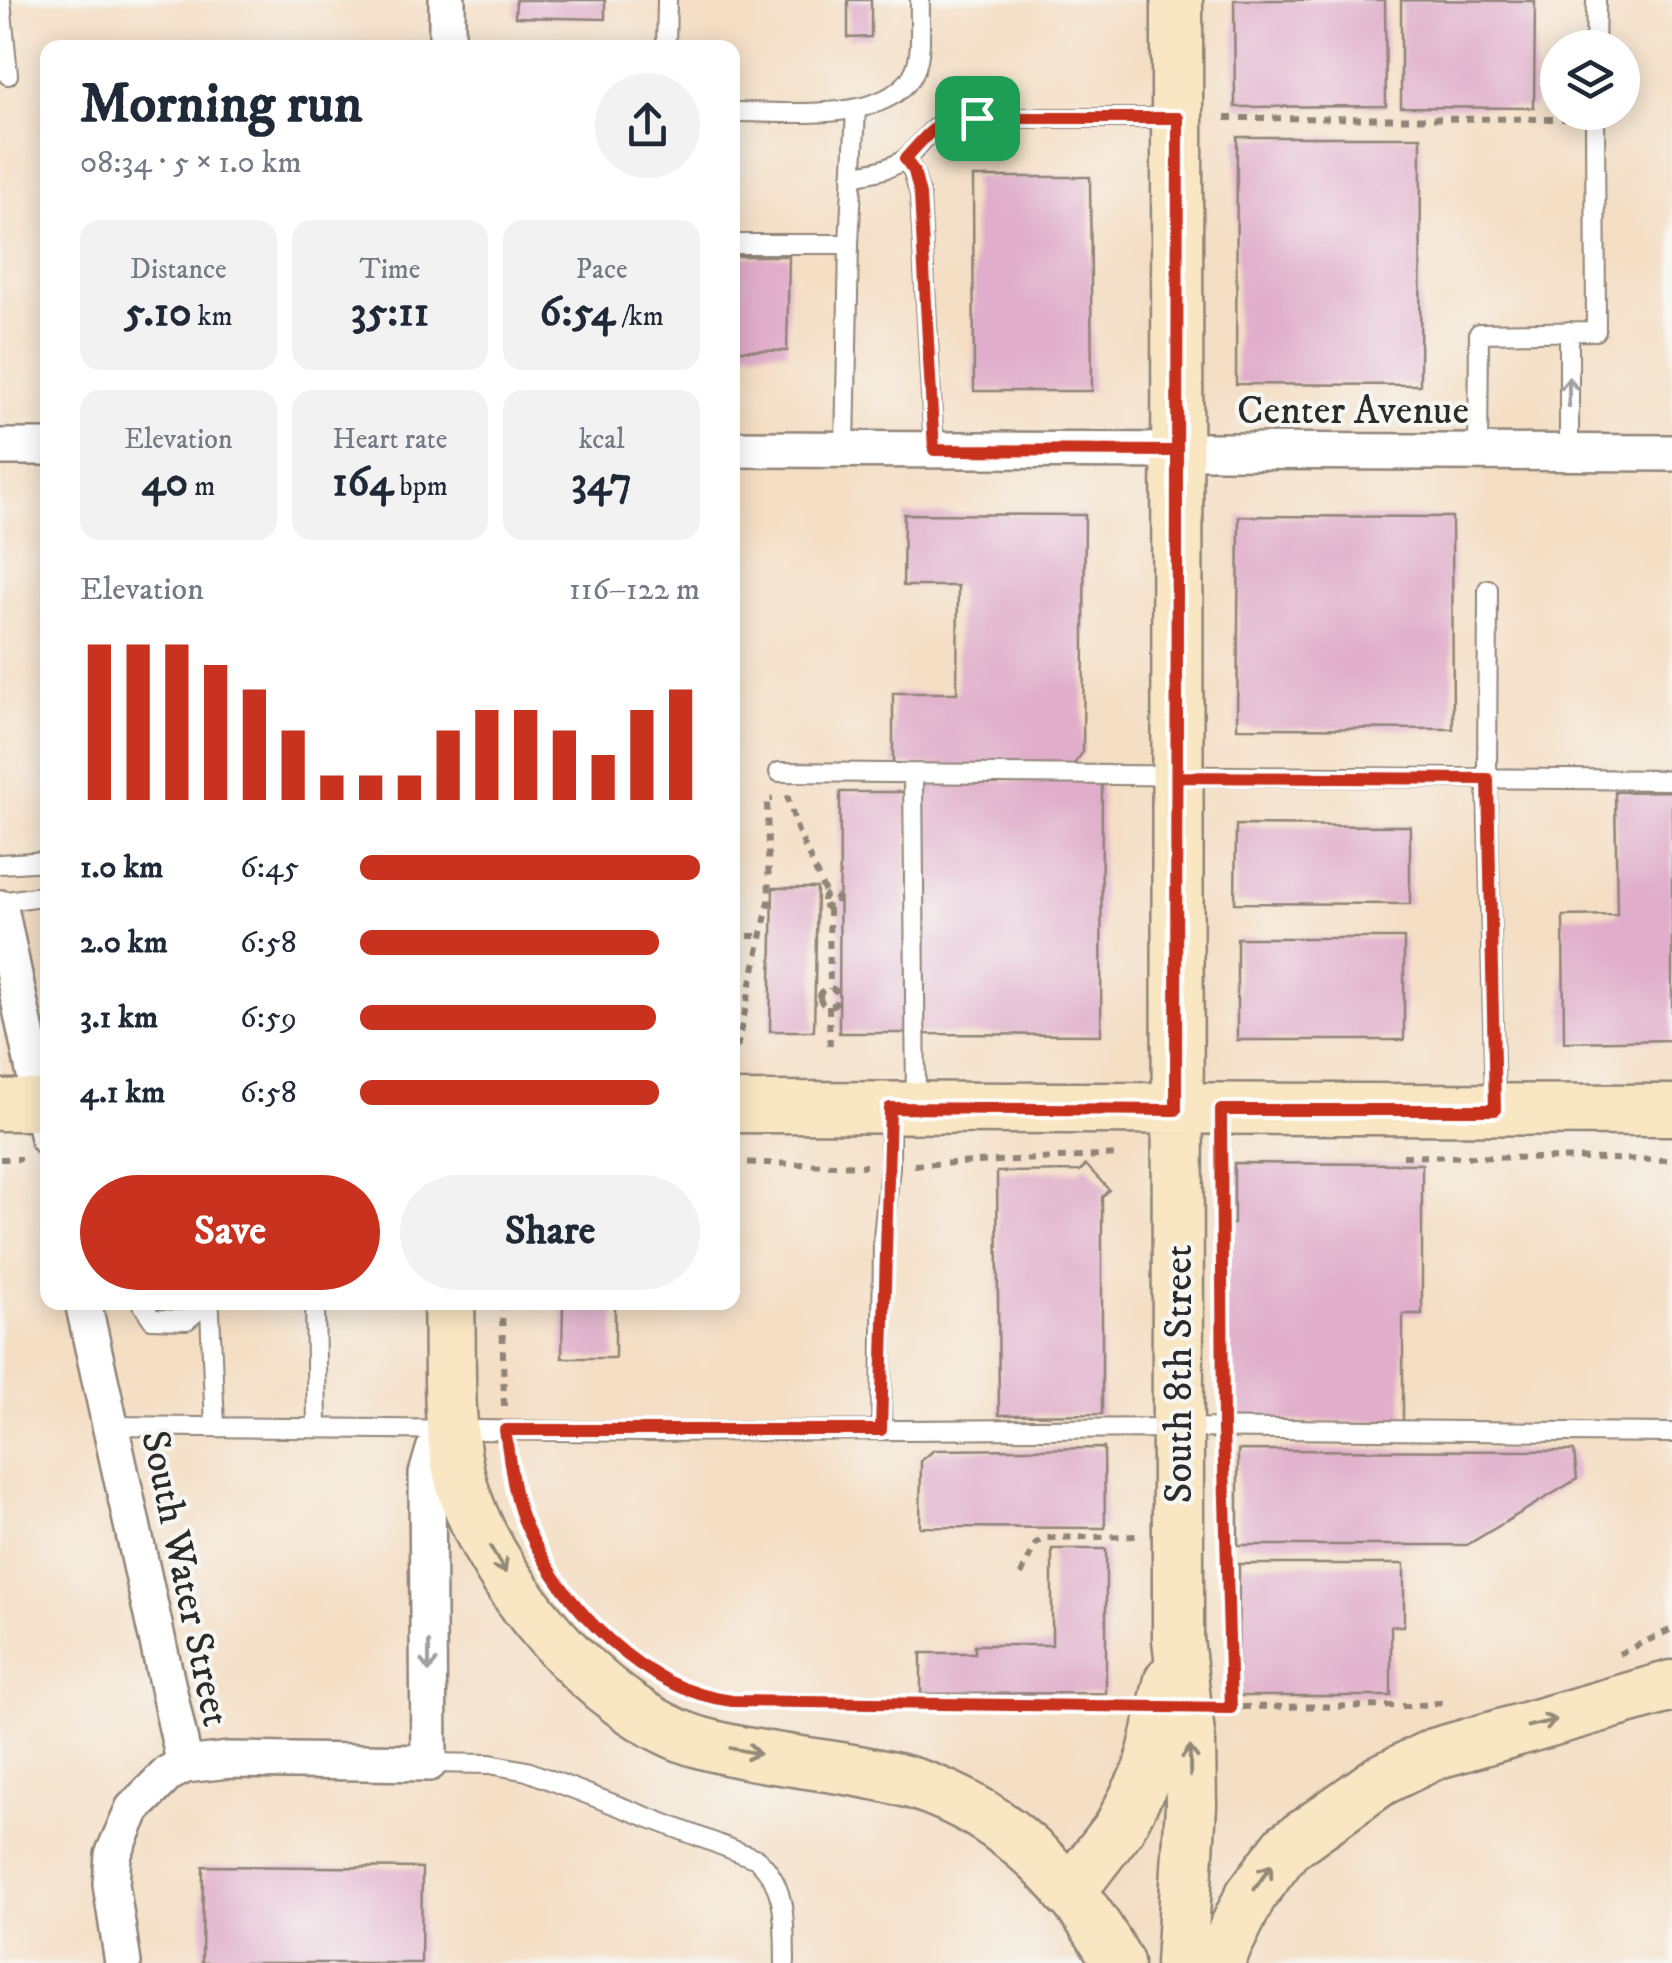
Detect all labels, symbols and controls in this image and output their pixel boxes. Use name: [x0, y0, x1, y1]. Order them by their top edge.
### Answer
map controls: [1540, 30, 1640, 130]
button: layers: [1540, 30, 1640, 130]
text: Morning run: [80, 71, 362, 140]
button: share: [595, 73, 700, 178]
pin: [935, 76, 1020, 161]
icon: arrive: [950, 91, 1005, 146]
text: 08:34 · 5 × 1.0 km: [80, 143, 302, 183]
text: Distance: [130, 252, 227, 287]
text: Time: [360, 252, 420, 287]
text: Pace: [576, 252, 628, 287]
text: 5.10: [124, 287, 192, 339]
text: 35:11: [351, 287, 429, 339]
text: 6:54: [540, 287, 615, 339]
text: km: [192, 299, 233, 334]
text: /km: [615, 299, 664, 334]
one-way arrow: [1560, 376, 1578, 408]
street label: Center Avenue: [1237, 387, 1469, 437]
text: Elevation: [124, 422, 233, 457]
text: Heart rate: [333, 422, 447, 457]
text: kcal: [579, 422, 625, 457]
text: 40: [141, 457, 188, 509]
text: 164: [332, 457, 394, 509]
text: 347: [571, 457, 632, 509]
text: m: [188, 469, 215, 504]
text: bpm: [394, 469, 448, 504]
text: Elevation: [80, 570, 204, 610]
text: 116–122 m: [569, 570, 700, 610]
text: 1.0 km: [80, 848, 163, 888]
text: 6:45: [240, 848, 299, 888]
text: 2.0 km: [80, 923, 168, 963]
text: 6:58: [240, 923, 297, 963]
text: 3.1 km: [80, 998, 158, 1038]
text: 6:59: [240, 998, 297, 1038]
text: 4.1 km: [80, 1073, 165, 1113]
text: 6:58: [240, 1073, 297, 1113]
button: Save: [80, 1175, 380, 1290]
button: Share: [400, 1175, 700, 1290]
street label: South 8th Street: [1155, 1244, 1205, 1504]
street label: South Water Street: [128, 1426, 240, 1731]
one-way arrow: [488, 1544, 508, 1574]
one-way arrow: [420, 1640, 438, 1673]
one-way arrow: [1525, 1713, 1557, 1731]
one-way arrow: [728, 1743, 760, 1762]
one-way arrow: [1180, 1745, 1200, 1778]
one-way arrow: [1252, 1864, 1273, 1891]

